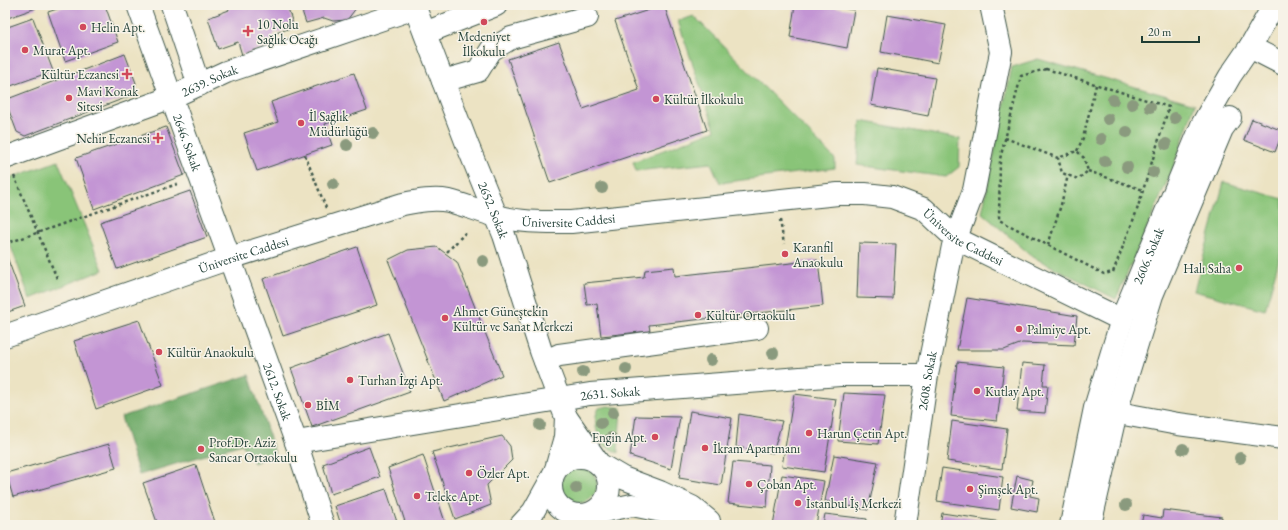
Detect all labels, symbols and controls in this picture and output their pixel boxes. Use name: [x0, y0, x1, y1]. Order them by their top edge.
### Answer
place label: 10 Nolu Sağlık Ocağı: [257, 16, 318, 48]
marker: Medeniyet İlkokulu: [479, 17, 489, 27]
scale bar: [1142, 18, 1199, 44]
place label: Helin Apt.: [91, 19, 145, 36]
marker: Helin Apt.: [78, 22, 88, 32]
text: 20 m: [1148, 24, 1172, 40]
marker: 10 Nolu Sağlık Ocağı: [242, 25, 254, 37]
place label: Medeniyet İlkokulu: [458, 28, 510, 60]
place label: Murat Apt.: [33, 42, 91, 59]
marker: Murat Apt.: [20, 45, 30, 55]
street label: 2639. Sokak: [179, 60, 241, 101]
place label: Kültür Eczanesi: [41, 66, 119, 83]
marker: Kültür Eczanesi: [122, 69, 132, 79]
place label: Mavi Konak Sitesi: [77, 83, 139, 115]
place label: Kültür İlkokulu: [664, 91, 744, 108]
marker: Mavi Konak Sitesi: [64, 93, 74, 103]
marker: Kültür İlkokulu: [651, 94, 661, 104]
place label: İl Sağlık Müdürlüğü: [309, 108, 368, 140]
street label: 2646. Sokak: [169, 111, 206, 175]
marker: İl Sağlık Müdürlüğü: [296, 118, 306, 128]
place label: Nehir Eczanesi: [76, 130, 150, 147]
marker: Nehir Eczanesi: [153, 133, 163, 143]
street label: 2652. Sokak: [474, 179, 513, 242]
street label: Üniversite Caddesi: [919, 204, 1006, 269]
street label: Üniversite Caddesi: [521, 209, 616, 231]
street label: 2606. Sokak: [1129, 224, 1168, 287]
street label: Üniversite Caddesi: [196, 232, 291, 277]
place label: Karanfil Anaokulu: [792, 239, 843, 271]
marker: Karanfil Anaokulu: [780, 249, 790, 259]
place label: Halı Saha: [1183, 260, 1232, 277]
marker: Halı Saha: [1234, 263, 1244, 273]
place label: Ahmet Güneştekin Kültür ve Sanat Merkezi: [452, 303, 573, 335]
place label: Kültür Ortaokulu: [706, 307, 796, 324]
marker: Kültür Ortaokulu: [693, 310, 703, 320]
marker: Ahmet Güneştekin Kültür ve Sanat Merkezi: [440, 313, 450, 323]
place label: Palmiye Apt.: [1027, 321, 1091, 338]
marker: Palmiye Apt.: [1014, 324, 1024, 334]
place label: Kültür Anaokulu: [167, 344, 254, 361]
marker: Kültür Anaokulu: [154, 347, 164, 357]
street label: 2608. Sokak: [914, 348, 941, 412]
street label: 2612. Sokak: [259, 360, 296, 424]
place label: Turhan İzgi Apt.: [358, 372, 443, 389]
marker: Turhan İzgi Apt.: [345, 375, 355, 385]
street label: 2631. Sokak: [579, 382, 642, 405]
place label: Kutlay Apt.: [985, 383, 1044, 400]
marker: Kutlay Apt.: [972, 386, 982, 396]
place label: BİM: [316, 397, 340, 414]
marker: BİM: [303, 400, 313, 410]
place label: Harun Çetin Apt.: [817, 425, 907, 442]
marker: Harun Çetin Apt.: [804, 428, 814, 438]
place label: Engin Apt.: [592, 429, 647, 446]
marker: Engin Apt.: [650, 432, 660, 442]
place label: Prof.Dr. Aziz Sancar Ortaokulu: [209, 434, 297, 466]
place label: İkram Apartmanı: [713, 440, 800, 457]
marker: İkram Apartmanı: [700, 443, 710, 453]
marker: Prof.Dr. Aziz Sancar Ortaokulu: [196, 444, 206, 454]
place label: Özler Apt.: [477, 465, 530, 482]
marker: Özler Apt.: [464, 468, 474, 478]
place label: Çoban Apt.: [757, 476, 817, 493]
marker: Çoban Apt.: [744, 479, 754, 489]
place label: Şimşek Apt.: [978, 481, 1038, 498]
marker: Şimşek Apt.: [965, 484, 975, 494]
place label: Teleke Apt.: [425, 488, 482, 505]
marker: Teleke Apt.: [412, 491, 422, 501]
place label: İstanbul İş Merkezi: [806, 495, 901, 512]
marker: İstanbul İş Merkezi: [793, 498, 803, 508]

